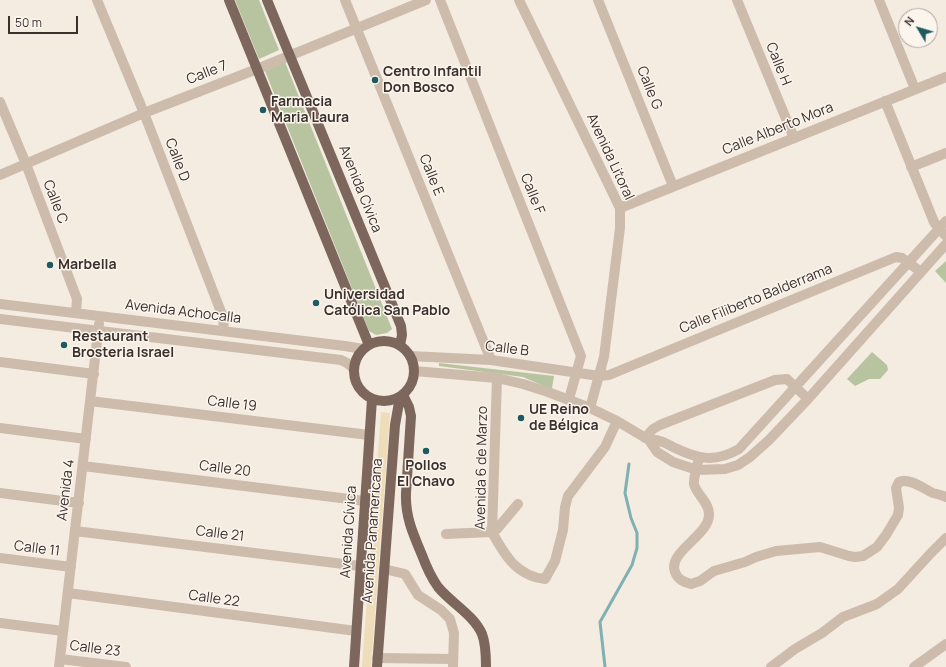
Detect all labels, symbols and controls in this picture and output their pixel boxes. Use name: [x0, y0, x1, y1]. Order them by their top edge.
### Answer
scale bar: [10, 8, 80, 34]
north arrow: [898, 8, 938, 48]
text: N: [901, 13, 917, 29]
text: 50 m: [15, 14, 42, 31]
street label: Calle H: [762, 40, 794, 88]
street label: Calle 7: [184, 58, 230, 88]
place label: Centro Infantil Don Bosco: [383, 64, 482, 96]
street label: Calle G: [633, 64, 665, 112]
marker: Centro Infantil Don Bosco: [370, 75, 380, 85]
place label: Farmacia Maria Laura: [271, 94, 349, 126]
street label: Calle Alberto Mora: [720, 99, 836, 159]
marker: Farmacia Maria Laura: [258, 105, 268, 115]
street label: Avenida Litoral: [583, 111, 637, 203]
street label: Calle D: [161, 136, 193, 184]
street label: Avenida Cívica: [335, 143, 385, 235]
street label: Calle E: [415, 152, 447, 198]
street label: Calle F: [516, 171, 548, 217]
street label: Calle C: [39, 178, 71, 226]
place label: Marbella: [58, 257, 117, 273]
marker: Marbella: [45, 260, 55, 270]
street label: Calle Filiberto Balderrama: [677, 261, 835, 337]
place label: Universidad Católica San Pablo: [324, 287, 450, 320]
street label: Avenida Achocalla: [124, 297, 242, 327]
marker: Universidad Católica San Pablo: [311, 298, 321, 308]
place label: Restaurant Brosteria Israel: [72, 329, 174, 362]
street label: Calle B: [484, 338, 530, 360]
marker: Restaurant Brosteria Israel: [59, 340, 69, 350]
street label: Calle 19: [206, 393, 258, 415]
place label: UE Reino de Bélgica: [529, 402, 599, 434]
street label: Avenida 6 de Marzo: [473, 406, 491, 530]
marker: UE Reino de Bélgica: [516, 413, 526, 423]
marker: Pollos El Chavo: [421, 446, 431, 456]
street label: Avenida 4: [54, 458, 78, 522]
street label: Calle 20: [198, 458, 252, 480]
street label: Avenida Panamericana: [360, 458, 386, 604]
place label: Pollos El Chavo: [397, 458, 455, 490]
street label: Avenida Cívica: [337, 485, 361, 579]
street label: Calle 21: [195, 523, 245, 545]
street label: Calle 11: [13, 538, 61, 560]
street label: Calle 22: [187, 587, 241, 611]
street label: Calle 23: [69, 638, 121, 660]

